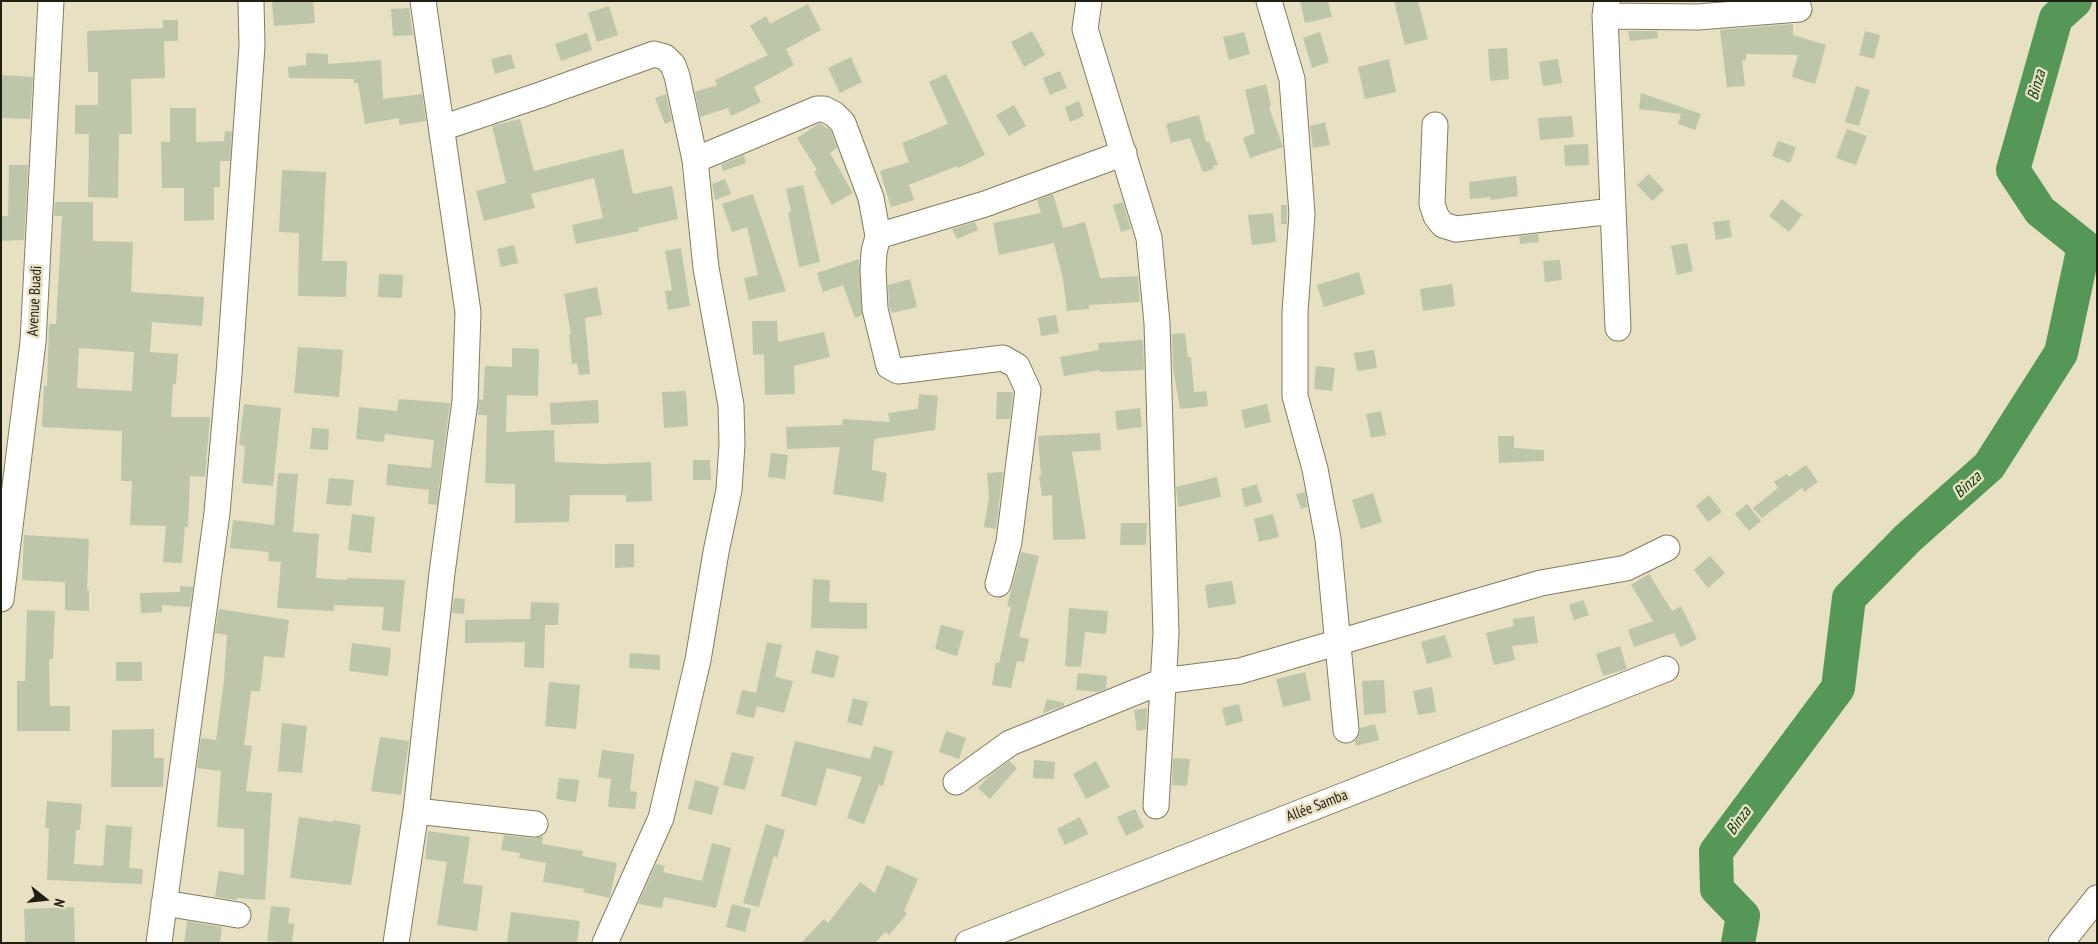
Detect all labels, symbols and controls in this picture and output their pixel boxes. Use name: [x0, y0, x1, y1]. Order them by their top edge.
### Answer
water label: Binza: [2024, 68, 2050, 102]
street label: Avenue Buadi: [24, 265, 46, 337]
water label: Binza: [1950, 468, 1986, 502]
street label: Allée Samba: [1284, 786, 1350, 826]
water label: Binza: [1722, 803, 1756, 839]
north arrow: [20, 874, 70, 924]
text: N: [50, 897, 69, 909]

